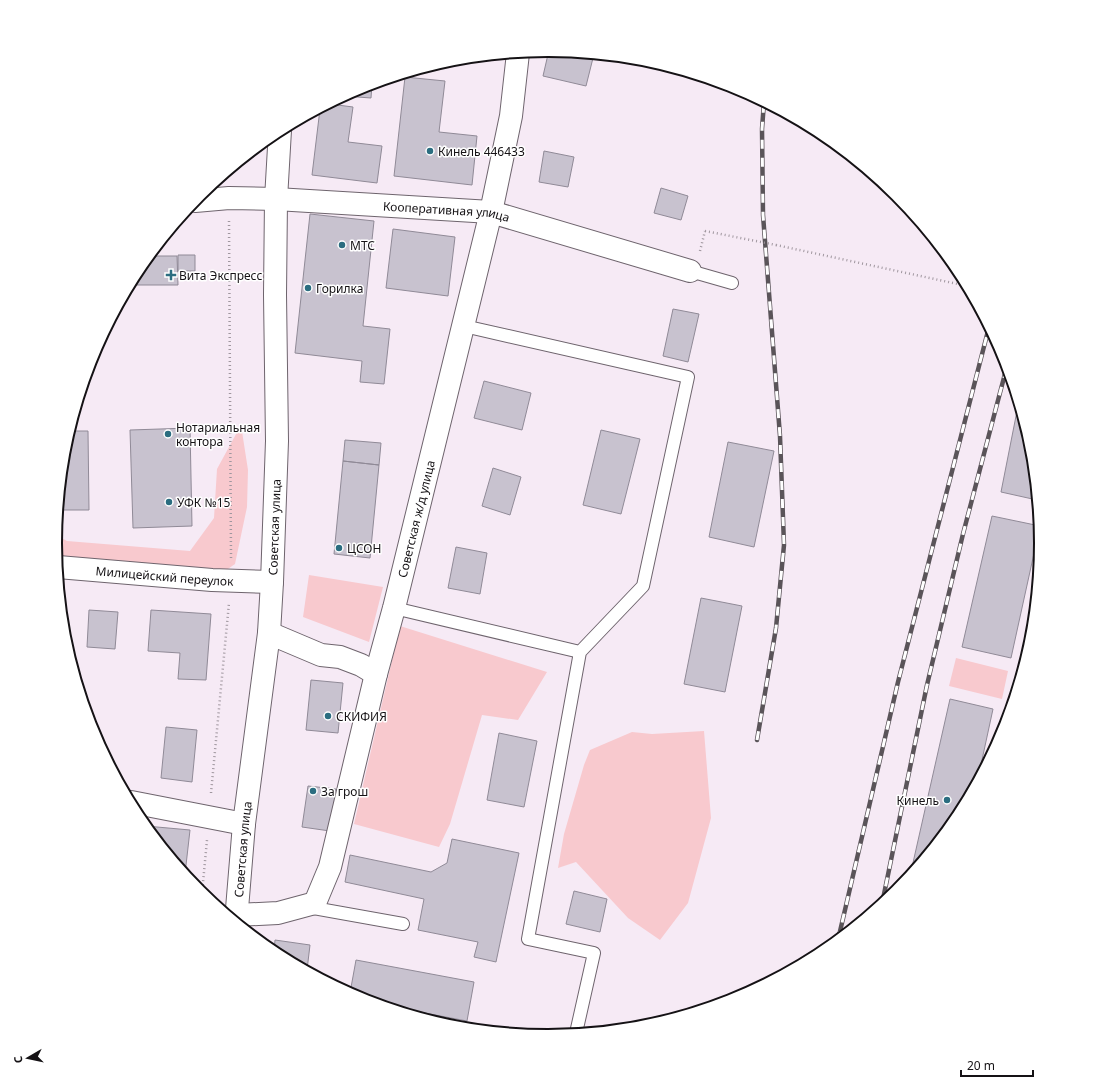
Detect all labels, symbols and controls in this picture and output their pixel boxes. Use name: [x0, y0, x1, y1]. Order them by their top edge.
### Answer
place label: Кинель 446433: [438, 143, 525, 160]
marker: Кинель 446433: [425, 146, 435, 156]
street label: Кооперативная улица: [383, 197, 512, 226]
place label: МТС: [350, 237, 375, 254]
marker: МТС: [337, 240, 347, 250]
place label: Вита Экспресс: [179, 267, 262, 284]
marker: Вита Экспресс: [166, 270, 176, 280]
place label: Горилка: [316, 280, 363, 297]
marker: Горилка: [303, 283, 313, 293]
place label: Нотариальная контора: [176, 419, 260, 450]
marker: Нотариальная контора: [163, 429, 173, 439]
street label: Советская ж/д улица: [393, 458, 438, 579]
street label: Советская улица: [264, 479, 284, 576]
place label: УФК №15: [177, 494, 231, 511]
marker: УФК №15: [164, 497, 174, 507]
place label: ЦСОН: [347, 540, 381, 557]
marker: ЦСОН: [334, 543, 344, 553]
street label: Милицейский переулок: [95, 562, 234, 589]
place label: СКИФИЯ: [336, 708, 387, 725]
marker: СКИФИЯ: [323, 711, 333, 721]
place label: За грош: [321, 783, 368, 800]
marker: За грош: [308, 786, 318, 796]
place label: Кинель: [896, 792, 939, 809]
marker: Кинель: [942, 795, 952, 805]
street label: Советская улица: [229, 800, 255, 898]
north arrow: [8, 1038, 48, 1078]
scale bar: [961, 1052, 1033, 1078]
text: С: [10, 1055, 26, 1064]
text: 20 m: [967, 1057, 995, 1074]

